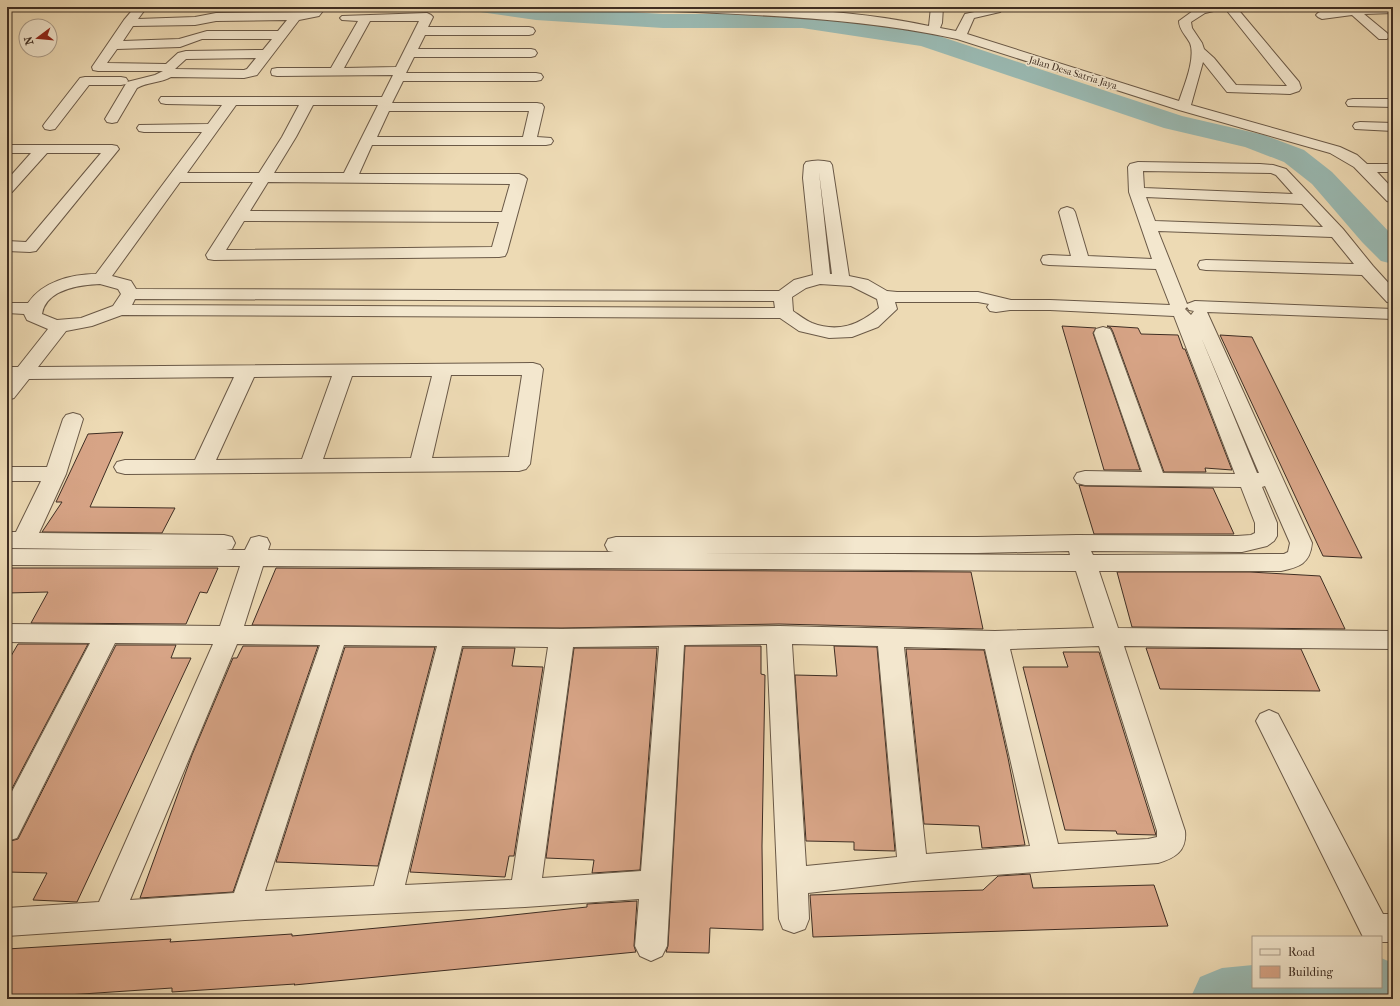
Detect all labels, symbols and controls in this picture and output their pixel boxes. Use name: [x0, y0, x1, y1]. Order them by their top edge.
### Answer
north arrow: [18, 18, 58, 58]
text: N: [21, 34, 36, 46]
street label: Jalan Desa Satria Jaya: [1026, 54, 1119, 92]
legend: [1252, 936, 1382, 988]
text: Road: [1288, 945, 1315, 959]
text: Building: [1288, 965, 1333, 979]

